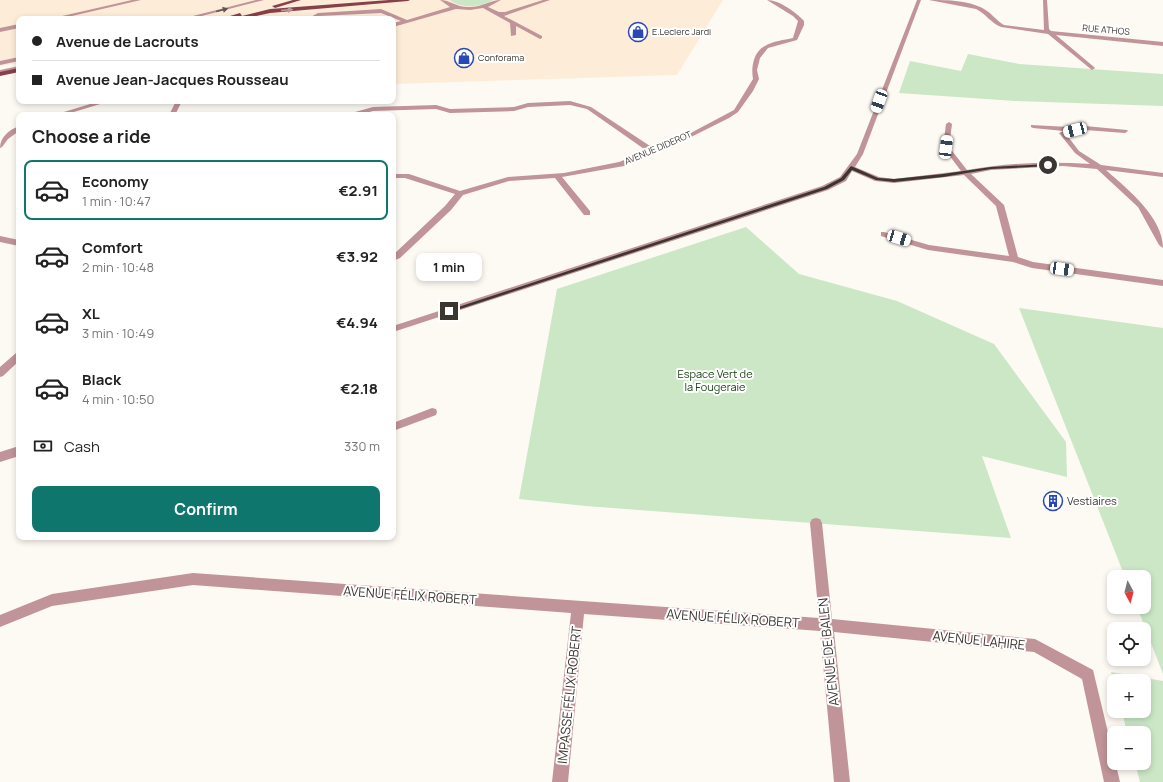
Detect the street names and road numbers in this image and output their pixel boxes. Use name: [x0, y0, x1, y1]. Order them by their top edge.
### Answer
street label: RUE ATHOS: [1082, 21, 1131, 38]
street label: AVENUE DIDEROT: [622, 127, 694, 168]
street label: AVENUE FÉLIX ROBERT: [343, 581, 478, 609]
street label: AVENUE DE BALEN: [813, 597, 843, 707]
street label: AVENUE FÉLIX ROBERT: [666, 604, 801, 632]
street label: IMPASSE FÉLIX ROBERT: [553, 625, 585, 765]
street label: AVENUE LAHIRE: [932, 626, 1026, 654]

